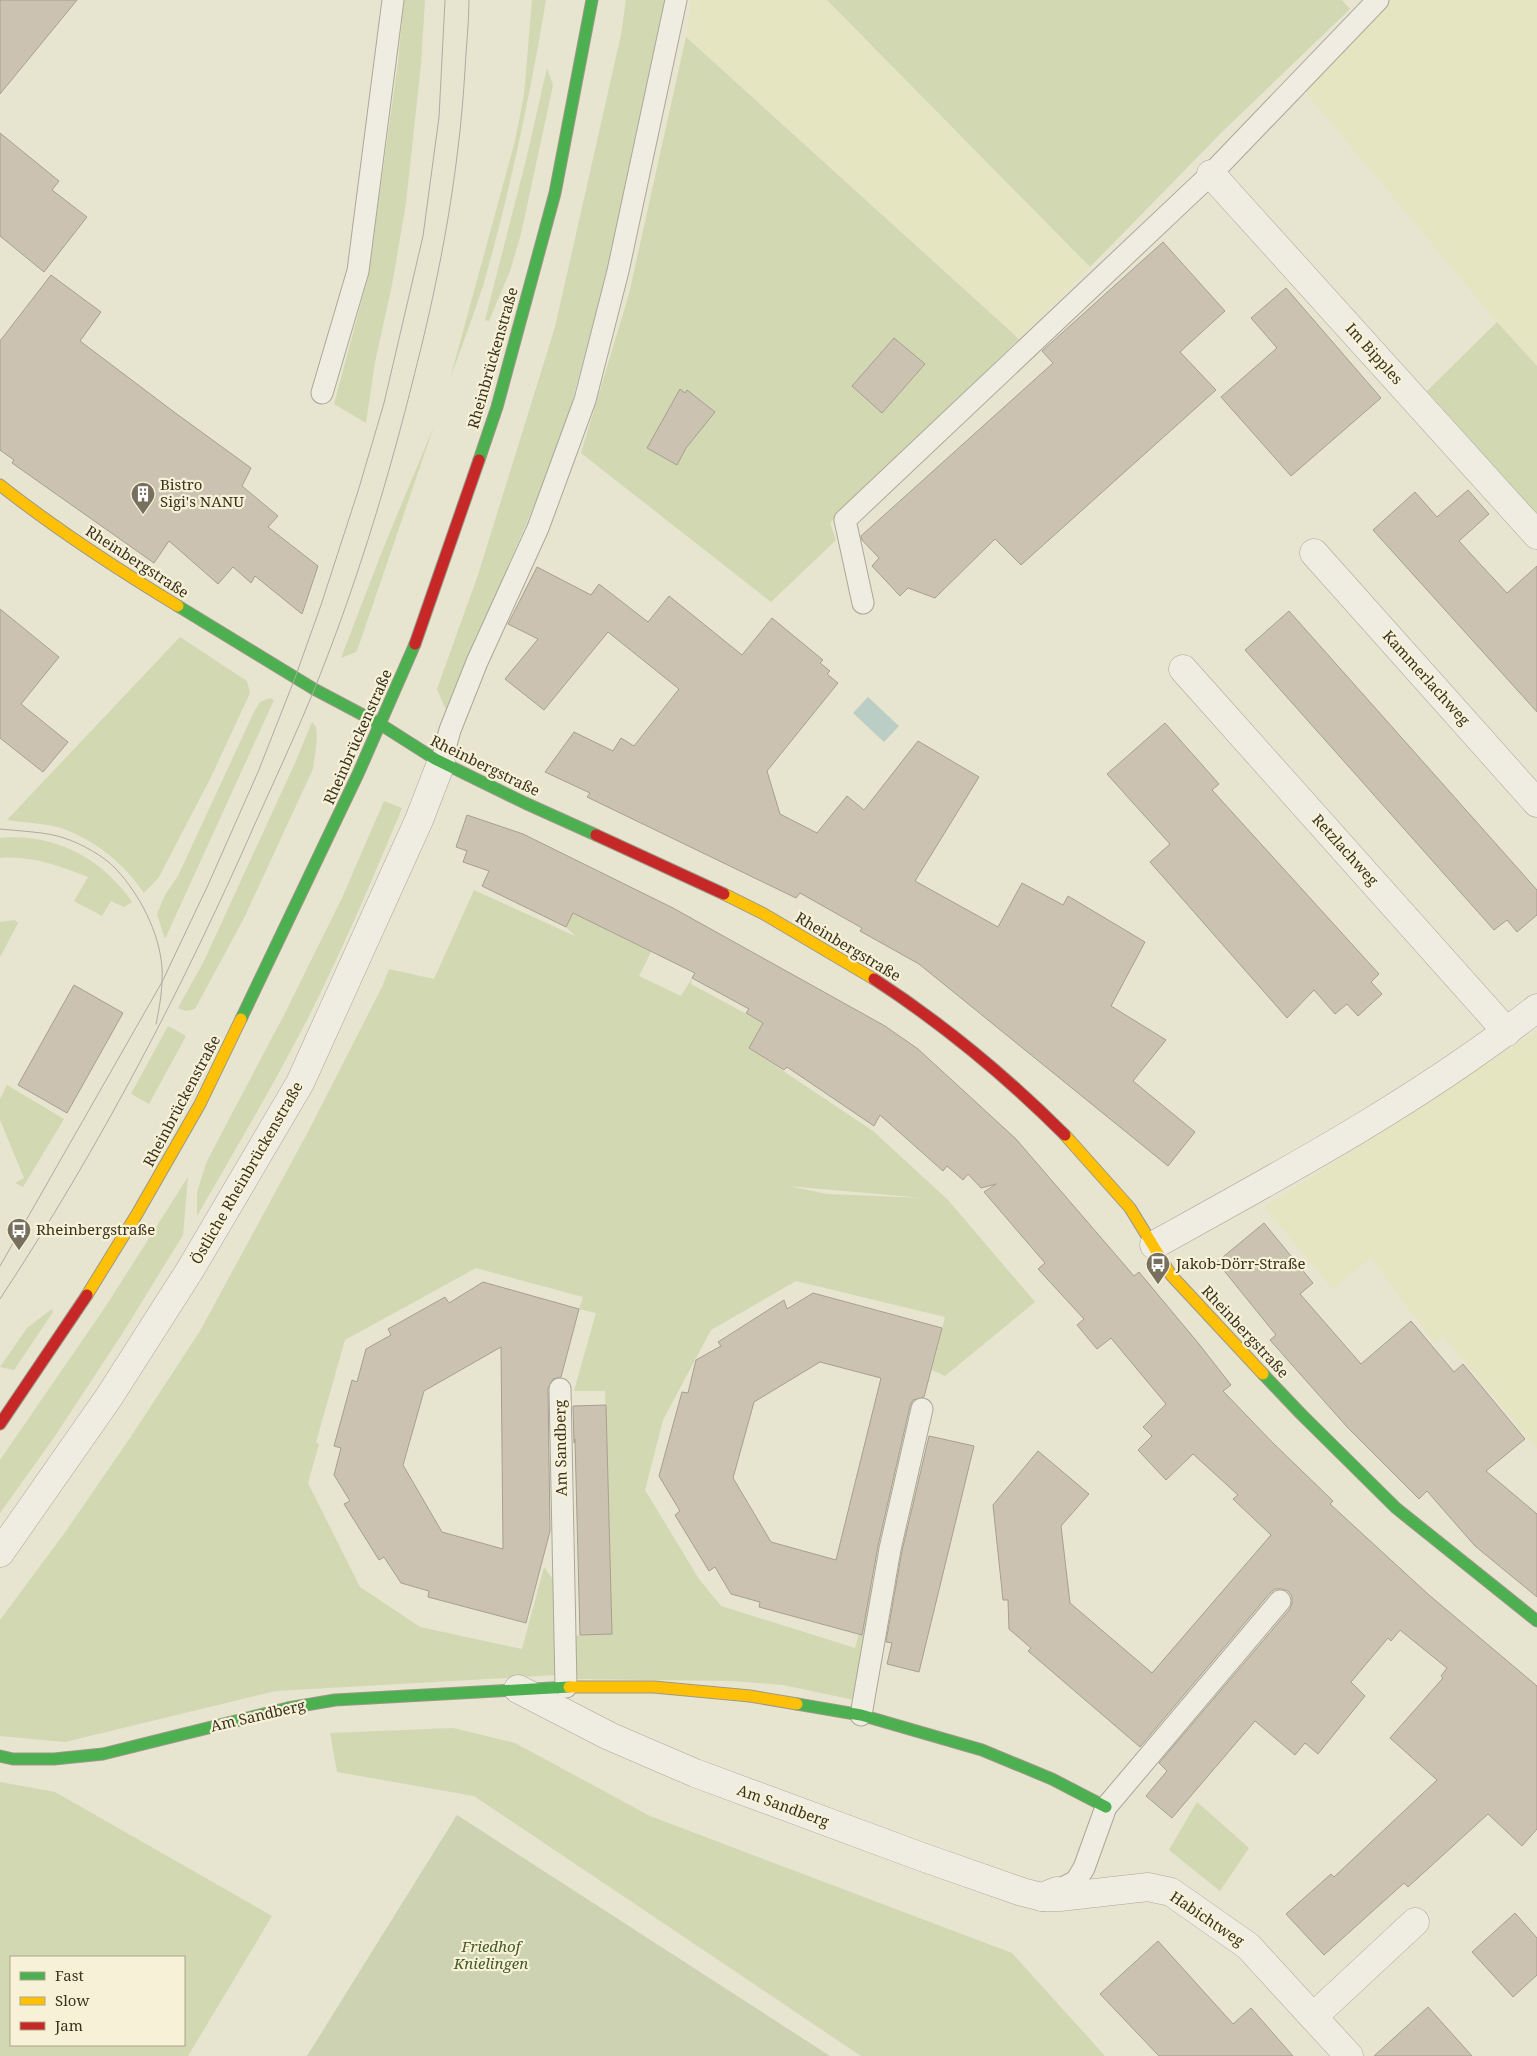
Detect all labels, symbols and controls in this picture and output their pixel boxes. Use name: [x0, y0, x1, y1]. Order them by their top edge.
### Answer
street label: Rheinbrückenstraße: [462, 285, 522, 431]
street label: Im Bipples: [1342, 318, 1408, 388]
place label: Bistro Sigi's NANU: [160, 474, 244, 511]
building icon: Bistro Sigi's NANU: [130, 481, 156, 515]
street label: Rheinbergstraße: [82, 520, 193, 602]
street label: Kammerlachweg: [1379, 626, 1475, 729]
street label: Rheinbrückenstraße: [318, 666, 396, 807]
street label: Rheinbergstraße: [427, 730, 543, 800]
street label: Retzlachweg: [1308, 809, 1383, 889]
street label: Rheinbergstraße: [792, 907, 905, 985]
street label: Rheinbrückenstraße: [138, 1031, 224, 1170]
street label: Östliche Rheinbrückenstraße: [186, 1078, 307, 1267]
bus stop icon: Rheinbergstraße: [6, 1217, 32, 1251]
place label: Rheinbergstraße: [36, 1219, 155, 1239]
bus stop icon: Jakob-Dörr-Straße: [1145, 1251, 1171, 1285]
place label: Jakob-Dörr-Straße: [1175, 1253, 1306, 1273]
street label: Rheinbergstraße: [1198, 1281, 1294, 1382]
street label: Am Sandberg: [549, 1400, 571, 1496]
street label: Am Sandberg: [209, 1694, 307, 1736]
street label: Am Sandberg: [735, 1779, 832, 1831]
street label: Habichtweg: [1167, 1886, 1249, 1950]
park label: Friedhof Knielingen: [453, 1936, 528, 1973]
legend: [10, 1956, 185, 2046]
text: Fast: [55, 1965, 84, 1985]
text: Slow: [55, 1990, 89, 2010]
text: Jam: [54, 2015, 83, 2035]

